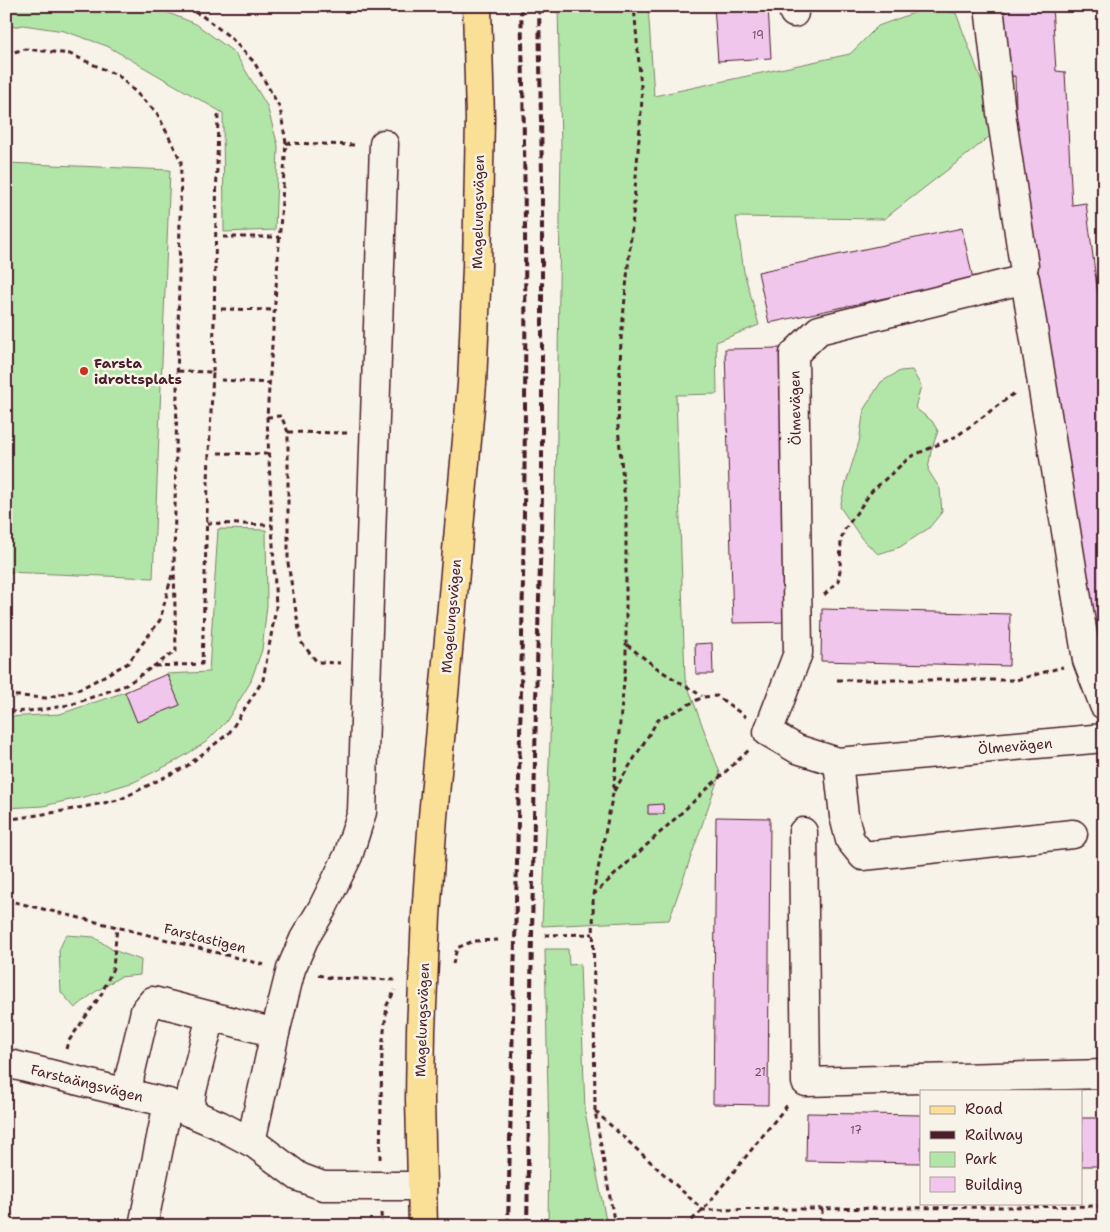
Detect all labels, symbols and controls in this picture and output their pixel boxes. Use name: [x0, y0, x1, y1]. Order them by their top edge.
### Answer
house number: 19: [752, 28, 764, 43]
street label: Magelungsvägen: [468, 154, 488, 269]
place label: Farsta idrottsplats: [94, 354, 182, 388]
marker: Farsta idrottsplats: [78, 365, 90, 377]
street label: Ölmevägen: [785, 370, 805, 446]
street label: Magelungsvägen: [437, 558, 465, 674]
street label: Ölmevägen: [977, 734, 1053, 758]
street label: Farstastigen: [162, 919, 248, 957]
street label: Magelungsvägen: [411, 962, 433, 1077]
street label: Farstaängsvägen: [29, 1060, 146, 1106]
house number: 21: [754, 1065, 766, 1080]
legend: [920, 1090, 1082, 1204]
text: Road: [965, 1099, 1003, 1119]
house number: 17: [850, 1123, 862, 1138]
text: Railway: [965, 1125, 1023, 1145]
text: Park: [965, 1149, 997, 1169]
text: Building: [965, 1175, 1022, 1195]

